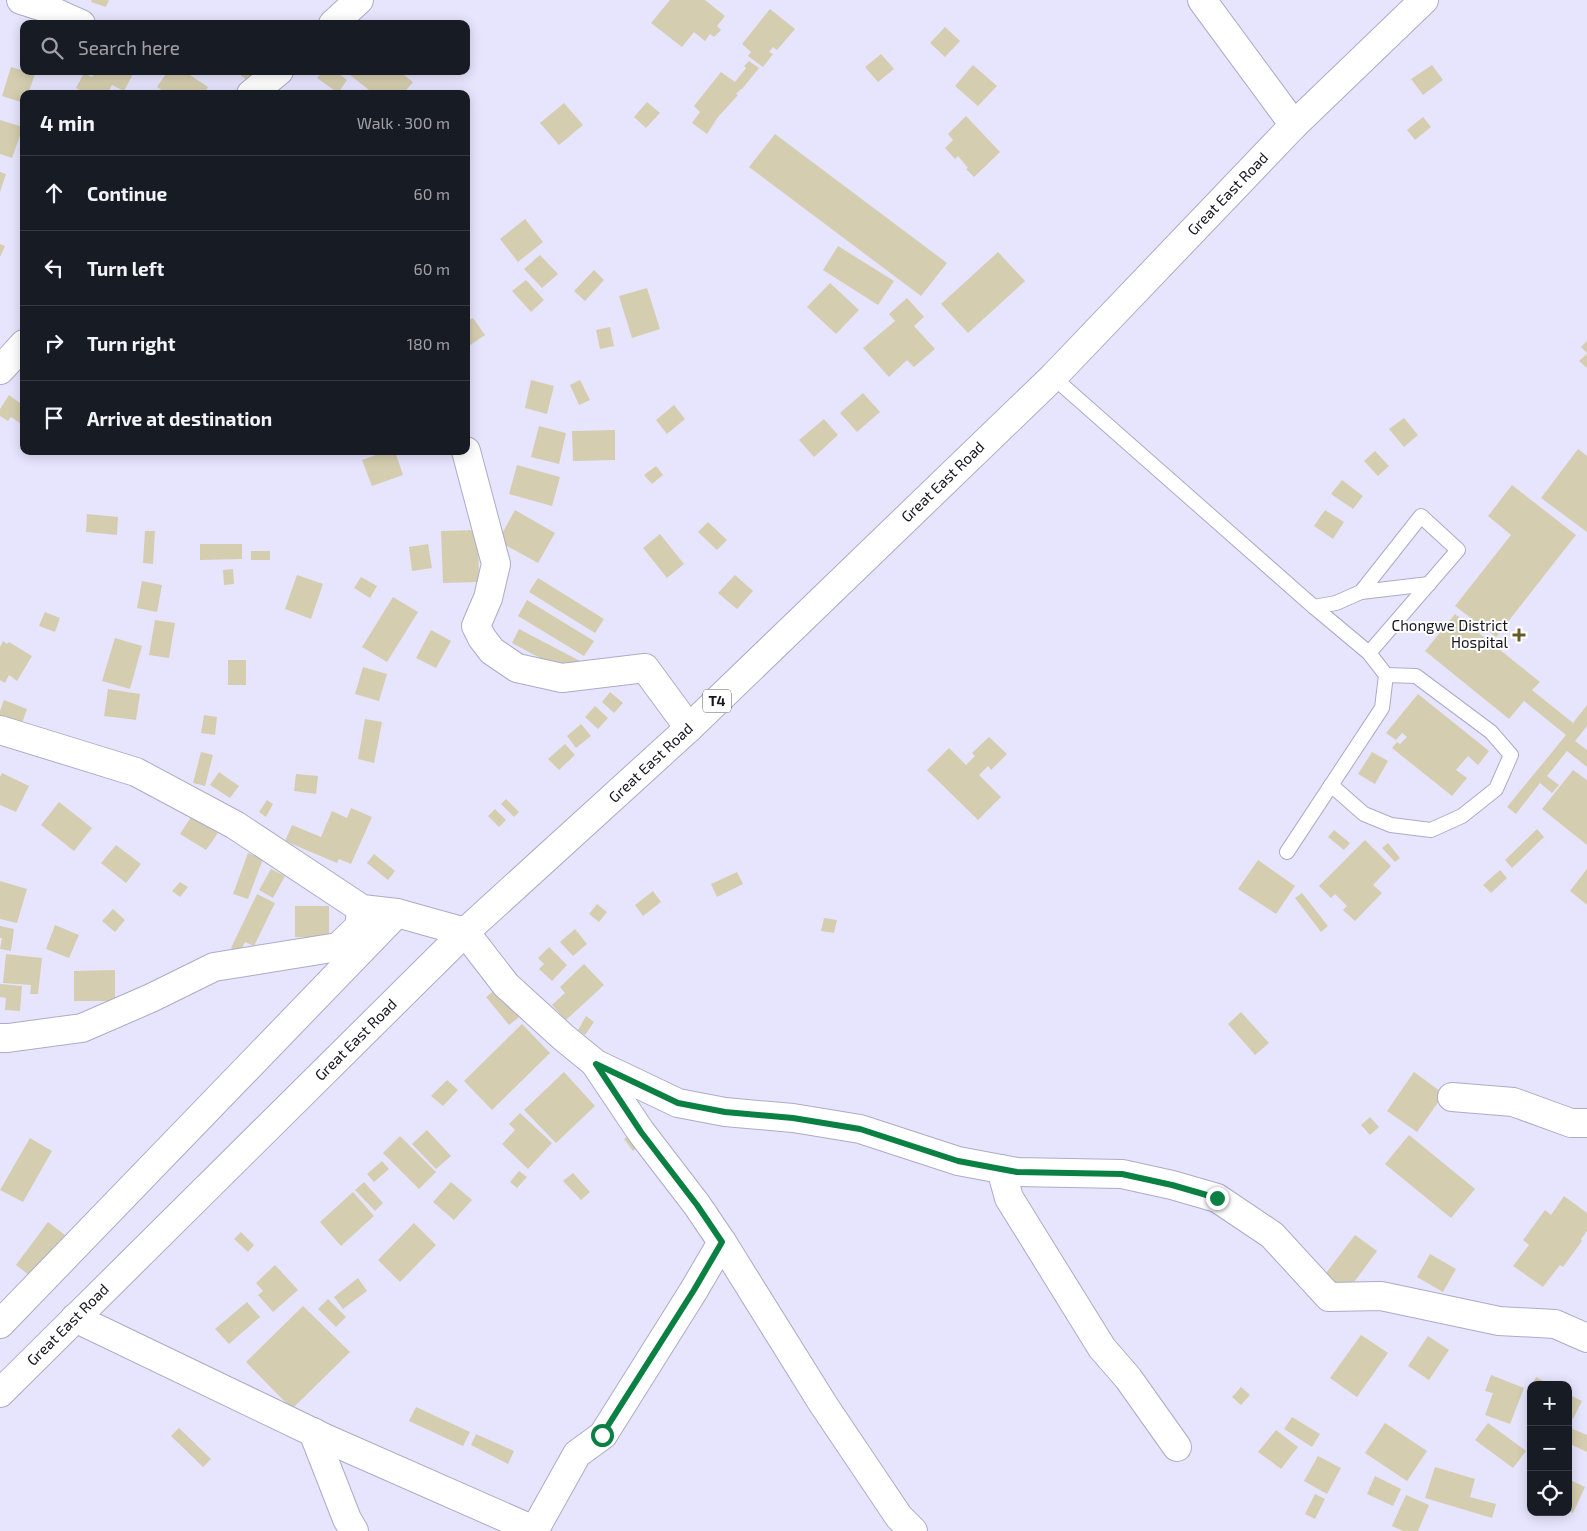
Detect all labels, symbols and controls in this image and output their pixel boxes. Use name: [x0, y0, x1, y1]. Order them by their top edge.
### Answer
search box: [20, 20, 470, 75]
icon: search: [38, 34, 66, 62]
text: Search here: [78, 36, 180, 59]
text: 4 min: [40, 110, 95, 135]
text: Walk · 300 m: [357, 113, 450, 132]
street label: Great East Road: [1183, 148, 1271, 239]
icon: ahead: [40, 179, 68, 207]
text: Continue: [87, 182, 167, 205]
text: 60 m: [414, 184, 450, 203]
icon: left: [40, 254, 68, 282]
text: Turn left: [87, 257, 164, 280]
text: 60 m: [414, 259, 450, 278]
icon: right: [40, 329, 68, 357]
text: Turn right: [87, 332, 175, 355]
text: 180 m: [407, 334, 450, 353]
icon: arrive: [40, 404, 68, 432]
text: Arrive at destination: [87, 407, 272, 430]
street label: Great East Road: [897, 437, 988, 525]
place label: Chongwe District Hospital: [1392, 616, 1509, 651]
marker: Chongwe District Hospital: [1512, 628, 1526, 642]
road number: T4: [703, 689, 731, 712]
street label: Great East Road: [605, 719, 696, 806]
street label: Great East Road: [311, 995, 400, 1084]
route end: [1206, 1187, 1229, 1210]
street label: Great East Road: [23, 1280, 112, 1369]
map controls: [1527, 1381, 1572, 1516]
button: +: [1527, 1381, 1572, 1426]
route start: [591, 1424, 614, 1447]
button: −: [1527, 1426, 1572, 1471]
button: locate: [1527, 1471, 1572, 1516]

